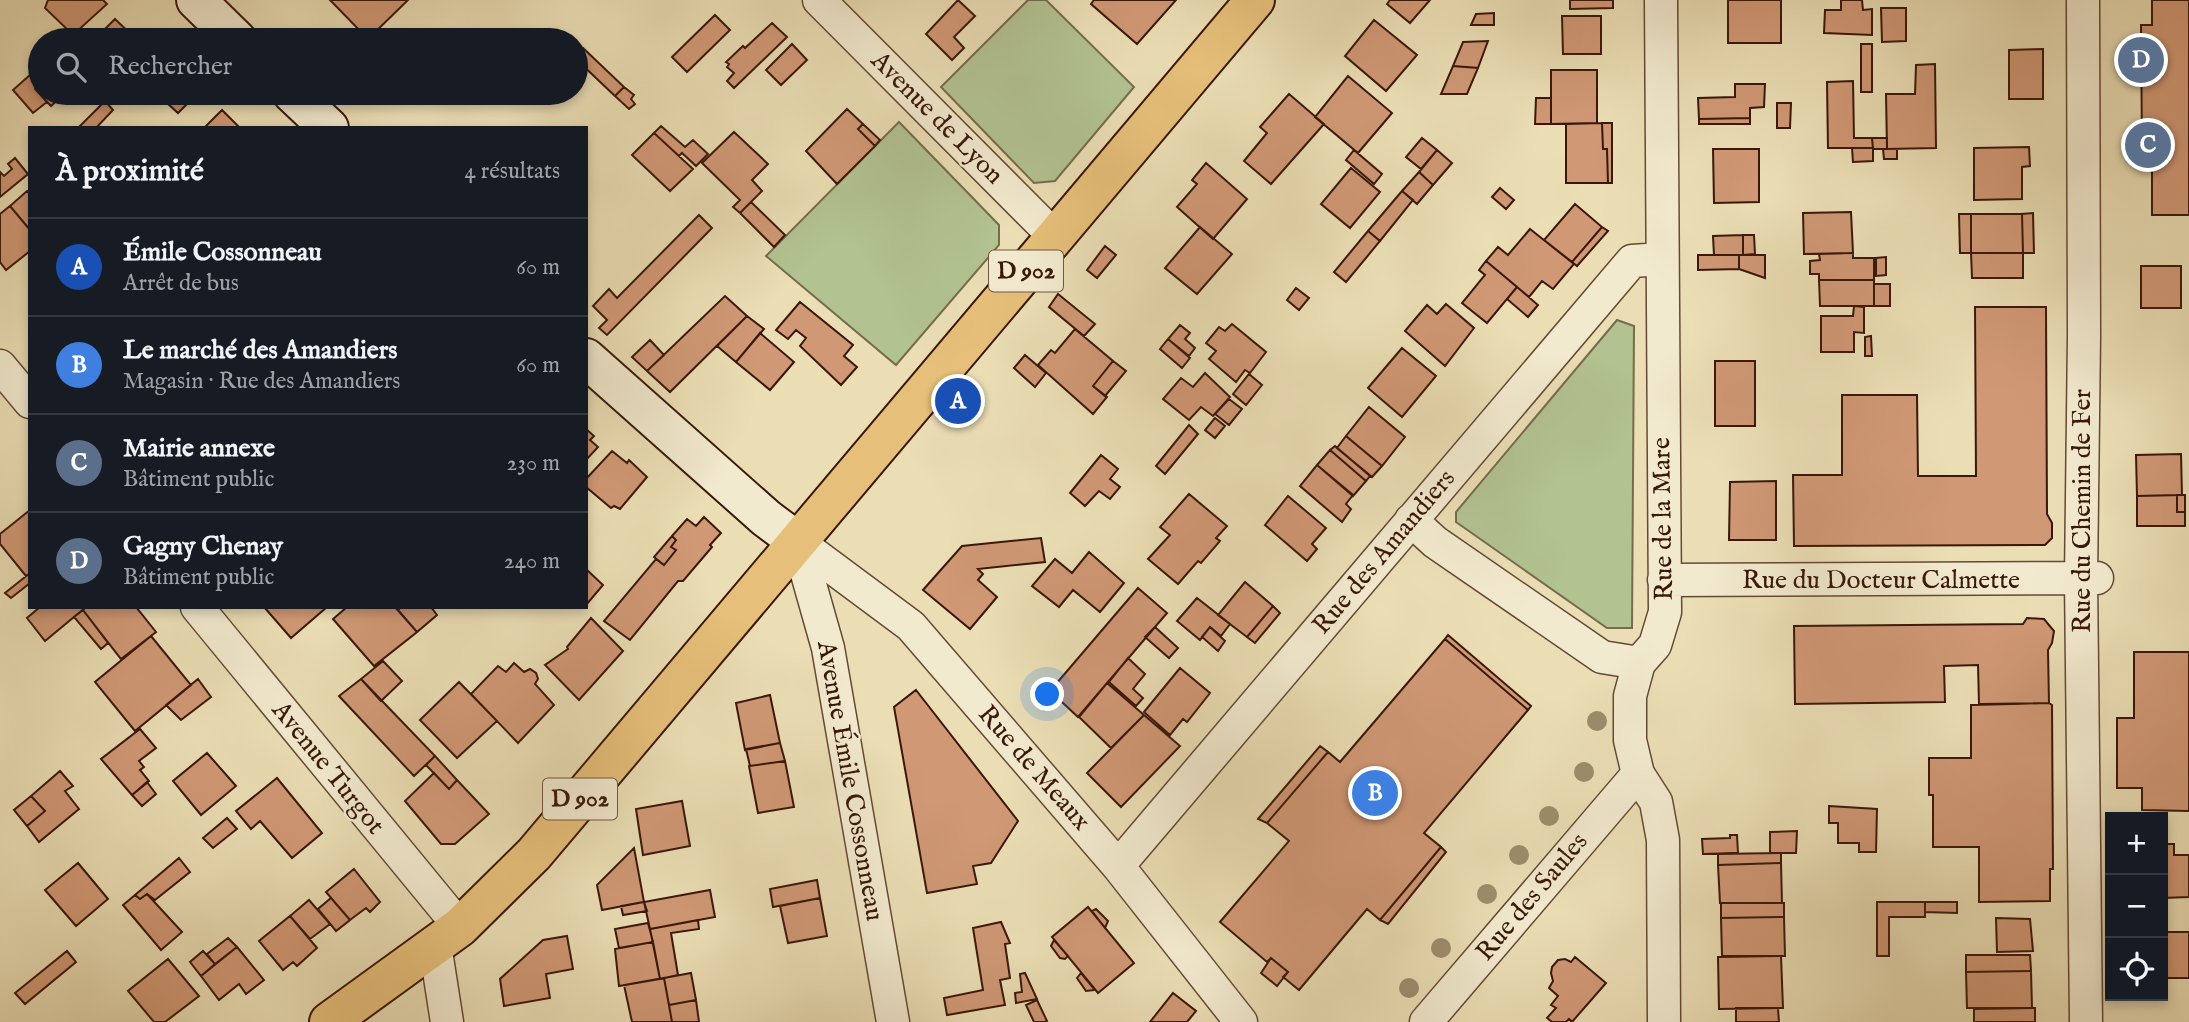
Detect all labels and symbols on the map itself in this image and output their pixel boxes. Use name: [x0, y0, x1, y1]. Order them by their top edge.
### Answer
pin: D: [2118, 34, 2164, 86]
street label: Avenue de Lyon: [863, 44, 1011, 192]
pin: C: [2125, 119, 2171, 171]
road number: D 902: [989, 250, 1063, 292]
pin: A: [935, 375, 981, 427]
street label: Rue du Chemin de Fer: [2066, 389, 2099, 633]
street label: Rue de la Mare: [1645, 437, 1681, 601]
street label: Rue des Amandiers: [1305, 463, 1463, 641]
street label: Rue du Docteur Calmette: [1742, 564, 2020, 597]
street label: Avenue Émile Cossonneau: [809, 637, 891, 924]
your location: [1030, 677, 1064, 711]
street label: Avenue Turgot: [264, 694, 392, 841]
street label: Rue de Meaux: [970, 698, 1098, 838]
pin: B: [1352, 767, 1398, 819]
road number: D 902: [543, 778, 617, 820]
street label: Rue des Saules: [1469, 826, 1595, 968]

